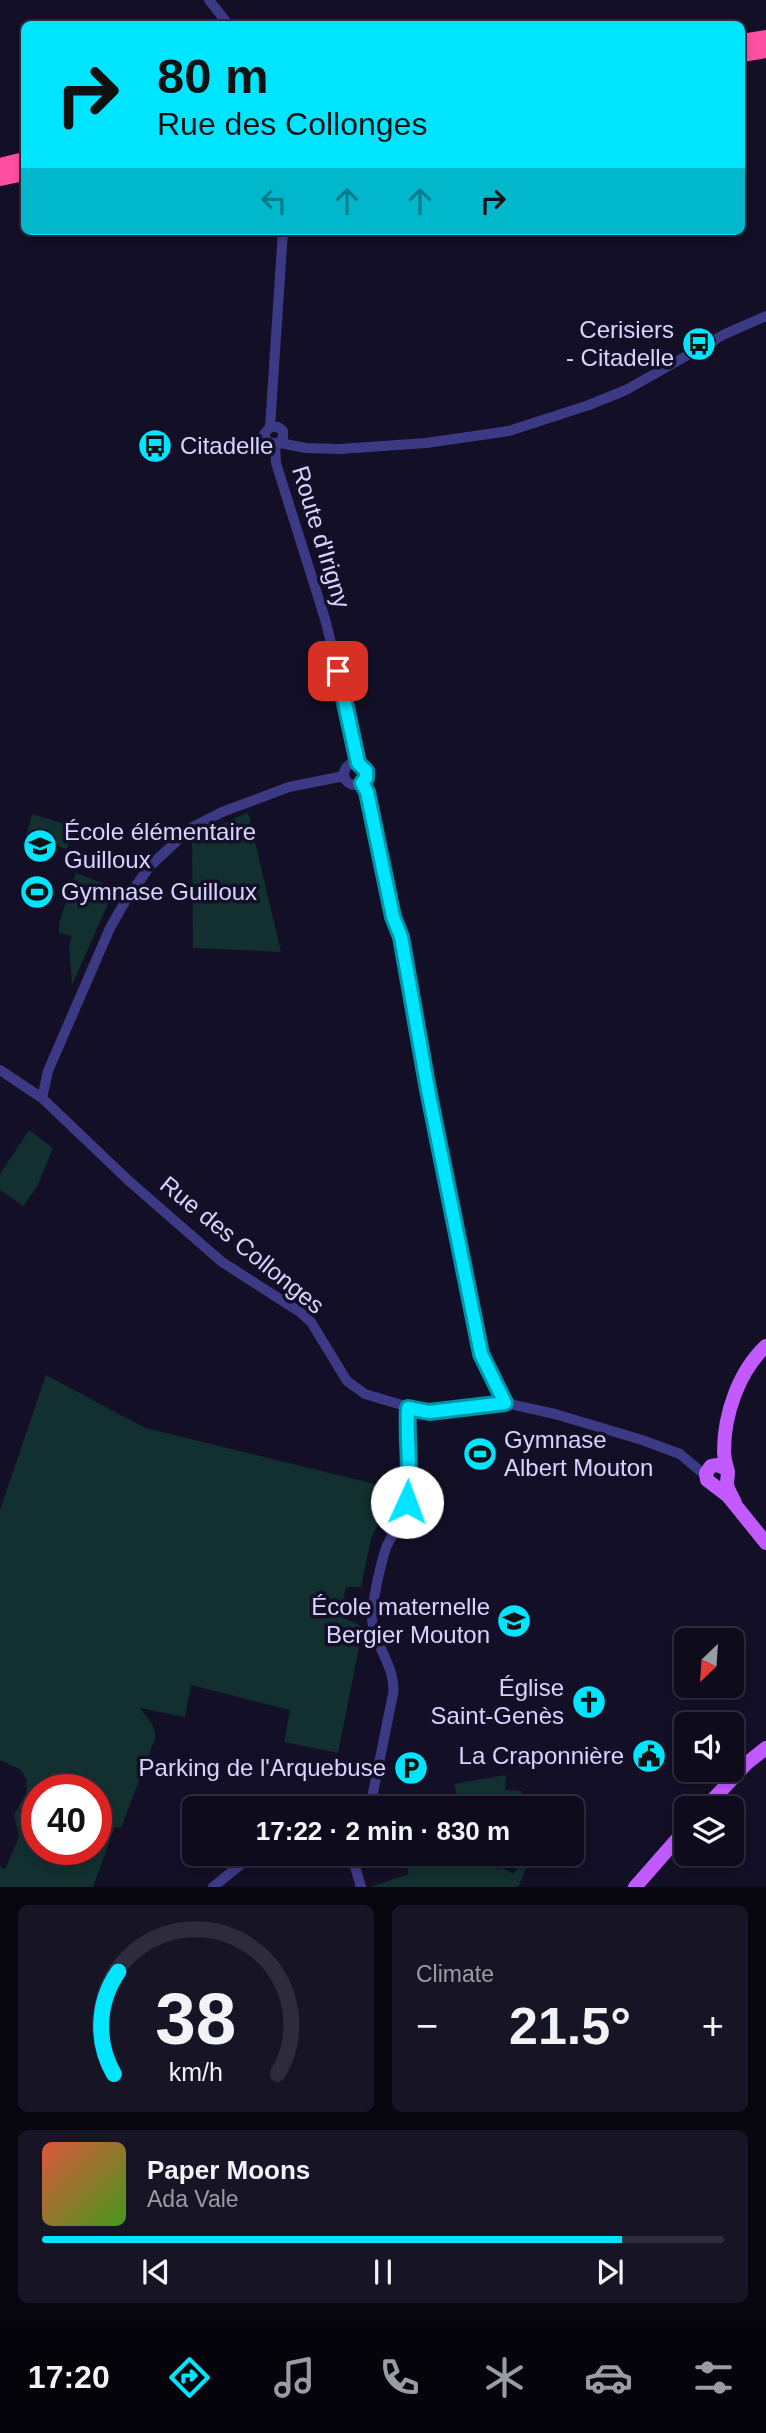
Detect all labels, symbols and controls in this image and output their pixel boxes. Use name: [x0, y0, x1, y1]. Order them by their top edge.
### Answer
icon: right: [42, 49, 133, 140]
text: 80 m: [157, 49, 269, 103]
text: Rue des Collonges: [157, 106, 427, 142]
icon: left: [255, 182, 293, 220]
icon: ahead: [328, 182, 366, 220]
icon: ahead: [401, 182, 439, 220]
icon: right: [474, 182, 512, 220]
place label: Cerisiers - Citadelle: [566, 316, 674, 371]
bus stop icon: Cerisiers - Citadelle: [680, 325, 718, 363]
bus stop icon: Citadelle: [136, 427, 174, 465]
place label: Citadelle: [180, 432, 273, 459]
street label: Route d'Irigny: [287, 462, 356, 611]
pin: [308, 641, 368, 701]
icon: arrive: [319, 652, 357, 690]
place label: École élémentaire Guilloux: [64, 818, 256, 873]
school or university icon: École élémentaire Guilloux: [21, 827, 59, 865]
sports icon: Gymnase Guilloux: [18, 873, 56, 911]
place label: Gymnase Guilloux: [61, 878, 257, 905]
street label: Rue des Collonges: [155, 1170, 330, 1319]
place label: Gymnase Albert Mouton: [504, 1426, 653, 1481]
sports icon: Gymnase Albert Mouton: [461, 1435, 499, 1473]
position arrow: [370, 1465, 444, 1539]
place label: École maternelle Bergier Mouton: [311, 1593, 490, 1648]
school or university icon: École maternelle Bergier Mouton: [495, 1602, 533, 1640]
north arrow: [674, 1628, 744, 1698]
map controls: [674, 1628, 744, 1866]
place label: Église Saint-Genès: [431, 1674, 564, 1729]
church icon: Église Saint-Genès: [570, 1683, 608, 1721]
button: sound: [674, 1712, 744, 1782]
public building icon: La Craponnière: [630, 1737, 668, 1775]
place label: La Craponnière: [459, 1742, 624, 1769]
parking icon: Parking de l'Arquebuse: [392, 1749, 430, 1787]
place label: Parking de l'Arquebuse: [139, 1754, 386, 1781]
speed limit sign: 40: [21, 1774, 112, 1865]
button: layers: [674, 1796, 744, 1866]
text: 17:22 · 2 min · 830 m: [256, 1816, 510, 1846]
text: Climate: [416, 1961, 494, 1987]
text: 38: [156, 1979, 236, 2060]
text: 21.5°: [509, 1997, 631, 2055]
text: −: [416, 2005, 438, 2047]
text: +: [702, 2005, 724, 2047]
text: km/h: [169, 2058, 223, 2086]
text: Paper Moons: [147, 2155, 310, 2185]
text: Ada Vale: [147, 2186, 239, 2212]
icon: previous: [137, 2253, 175, 2291]
icon: pause: [364, 2253, 402, 2291]
icon: next: [591, 2253, 629, 2291]
icon: directions: [165, 2353, 214, 2402]
icon: music: [270, 2353, 319, 2402]
icon: phone: [375, 2353, 424, 2402]
icon: climate: [480, 2353, 529, 2402]
icon: car: [584, 2353, 633, 2402]
icon: filters: [689, 2353, 738, 2402]
text: 17:20: [28, 2359, 110, 2395]

